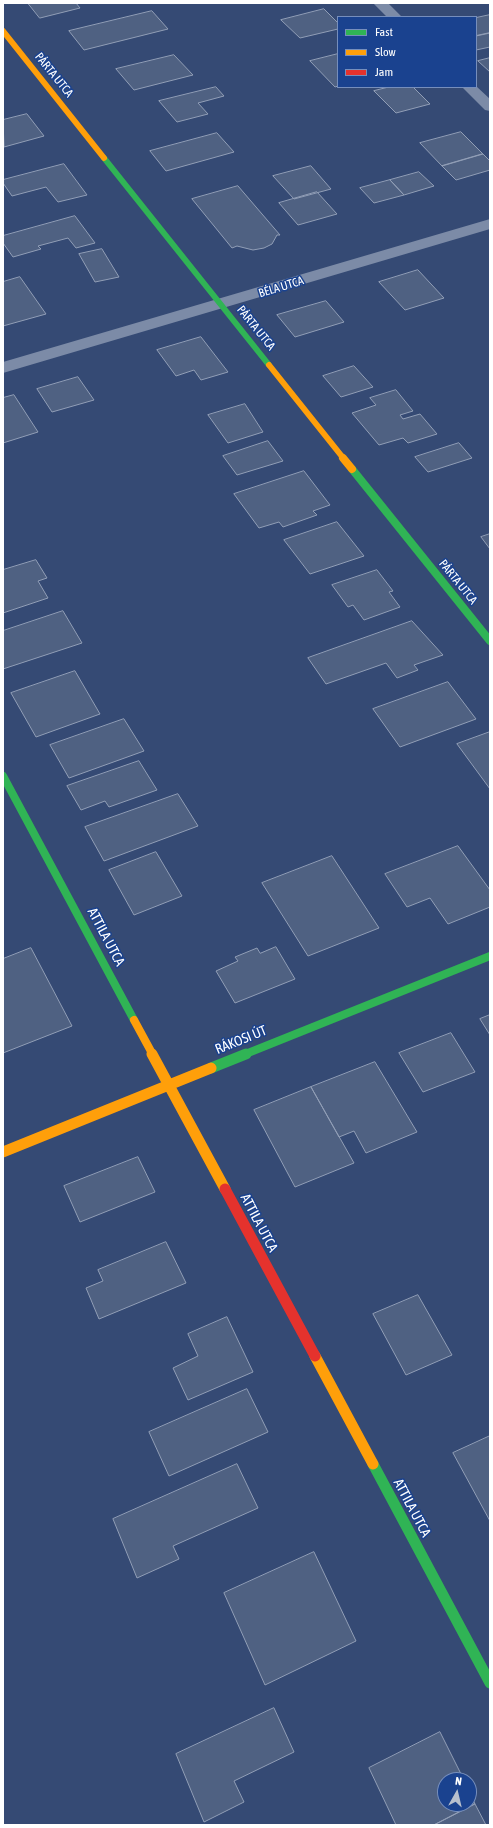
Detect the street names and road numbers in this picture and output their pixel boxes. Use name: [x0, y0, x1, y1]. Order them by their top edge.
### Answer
street label: PÁRTA UTCA: [32, 50, 76, 100]
street label: BÉLA UTCA: [257, 273, 305, 301]
street label: PÁRTA UTCA: [234, 303, 278, 353]
street label: PÁRTA UTCA: [436, 557, 480, 607]
street label: ATTILA UTCA: [84, 905, 128, 969]
street label: RÁKOSI ÚT: [213, 1022, 269, 1058]
street label: ATTILA UTCA: [237, 1191, 281, 1255]
street label: ATTILA UTCA: [390, 1476, 434, 1540]

